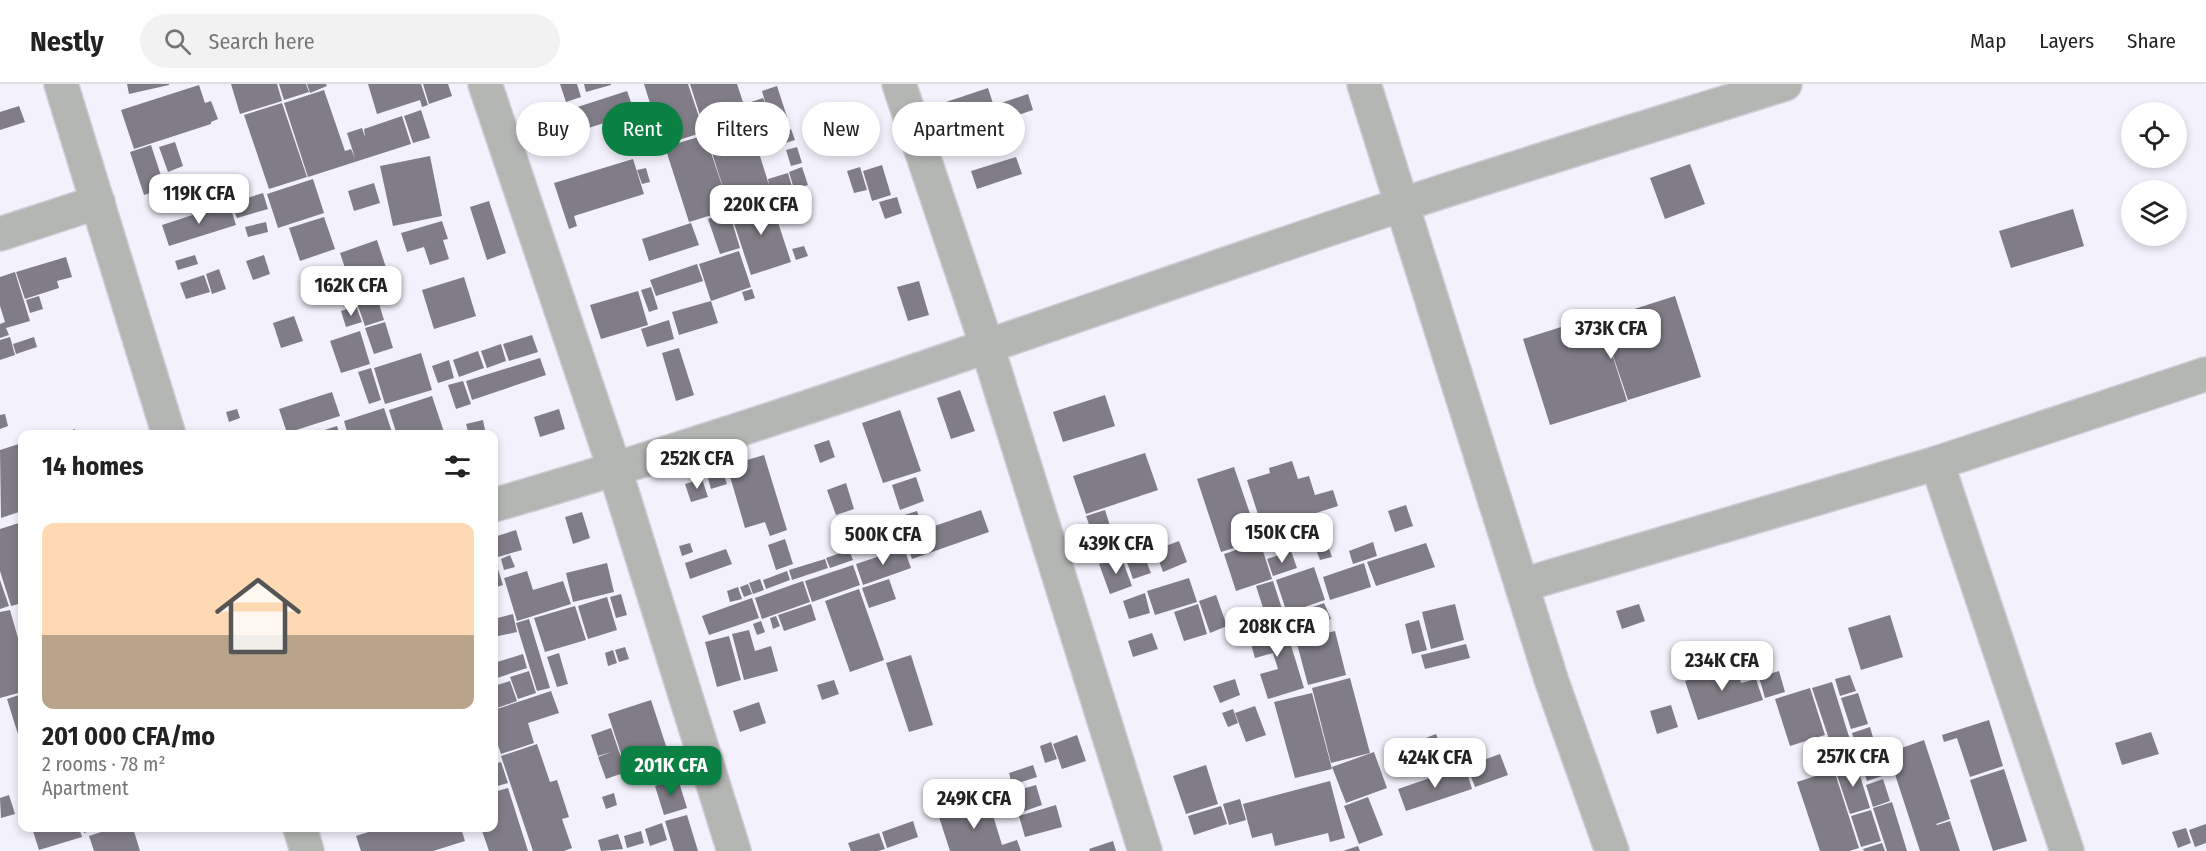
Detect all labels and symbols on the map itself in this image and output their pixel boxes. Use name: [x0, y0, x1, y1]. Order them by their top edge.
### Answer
pin: 119K CFA: [137, 174, 261, 225]
pin: 220K CFA: [699, 185, 823, 236]
pin: 162K CFA: [289, 266, 413, 317]
pin: 373K CFA: [1549, 309, 1673, 360]
pin: 252K CFA: [635, 439, 759, 490]
pin: 150K CFA: [1220, 513, 1344, 564]
pin: 500K CFA: [821, 515, 945, 566]
pin: 439K CFA: [1054, 524, 1178, 575]
pin: 208K CFA: [1215, 607, 1339, 658]
pin: 234K CFA: [1660, 641, 1784, 692]
pin: 257K CFA: [1791, 737, 1915, 788]
pin: 424K CFA: [1373, 738, 1497, 789]
pin: 201K CFA: [609, 746, 733, 797]
pin: 249K CFA: [912, 779, 1036, 830]

